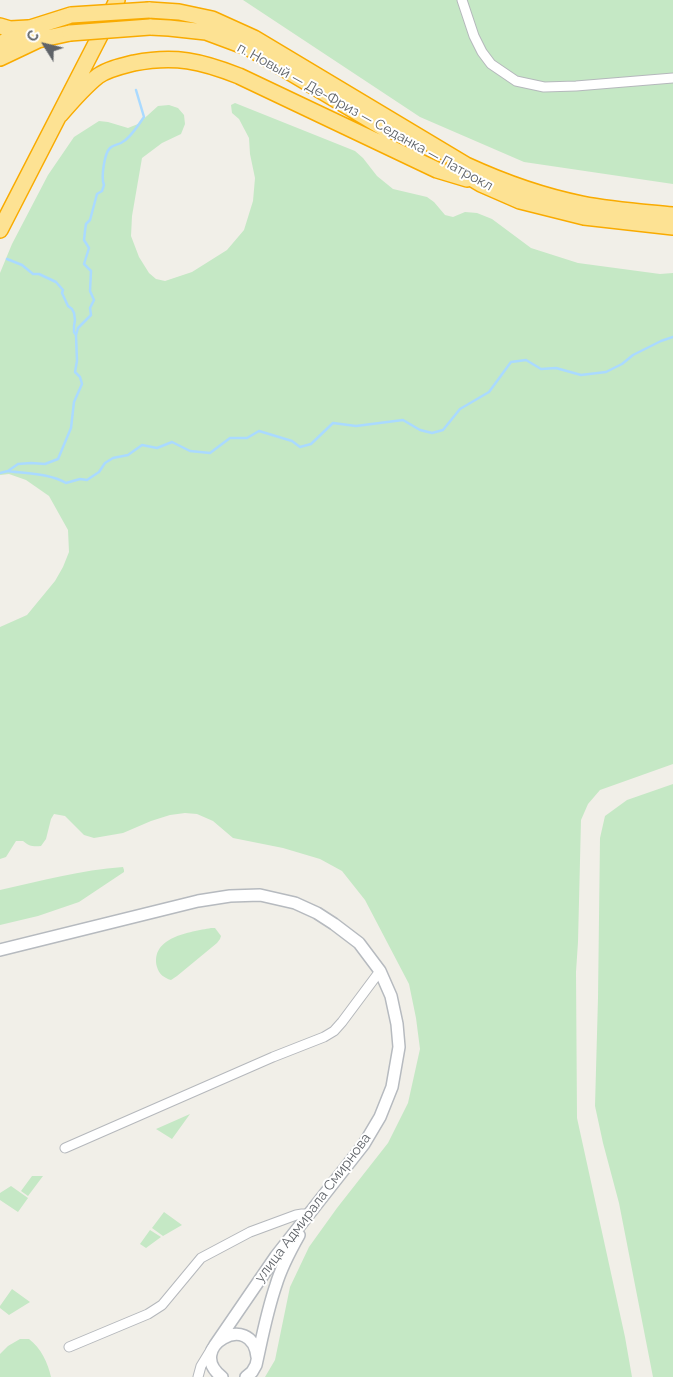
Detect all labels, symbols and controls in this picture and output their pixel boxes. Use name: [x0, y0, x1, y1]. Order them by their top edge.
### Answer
north arrow: [20, 20, 70, 70]
text: С: [24, 28, 42, 45]
street label: п. Новый — Де-Фриз — Седанка — Патрокл: [234, 39, 496, 195]
street label: улица Адмирала Смирнова: [251, 1130, 375, 1286]

